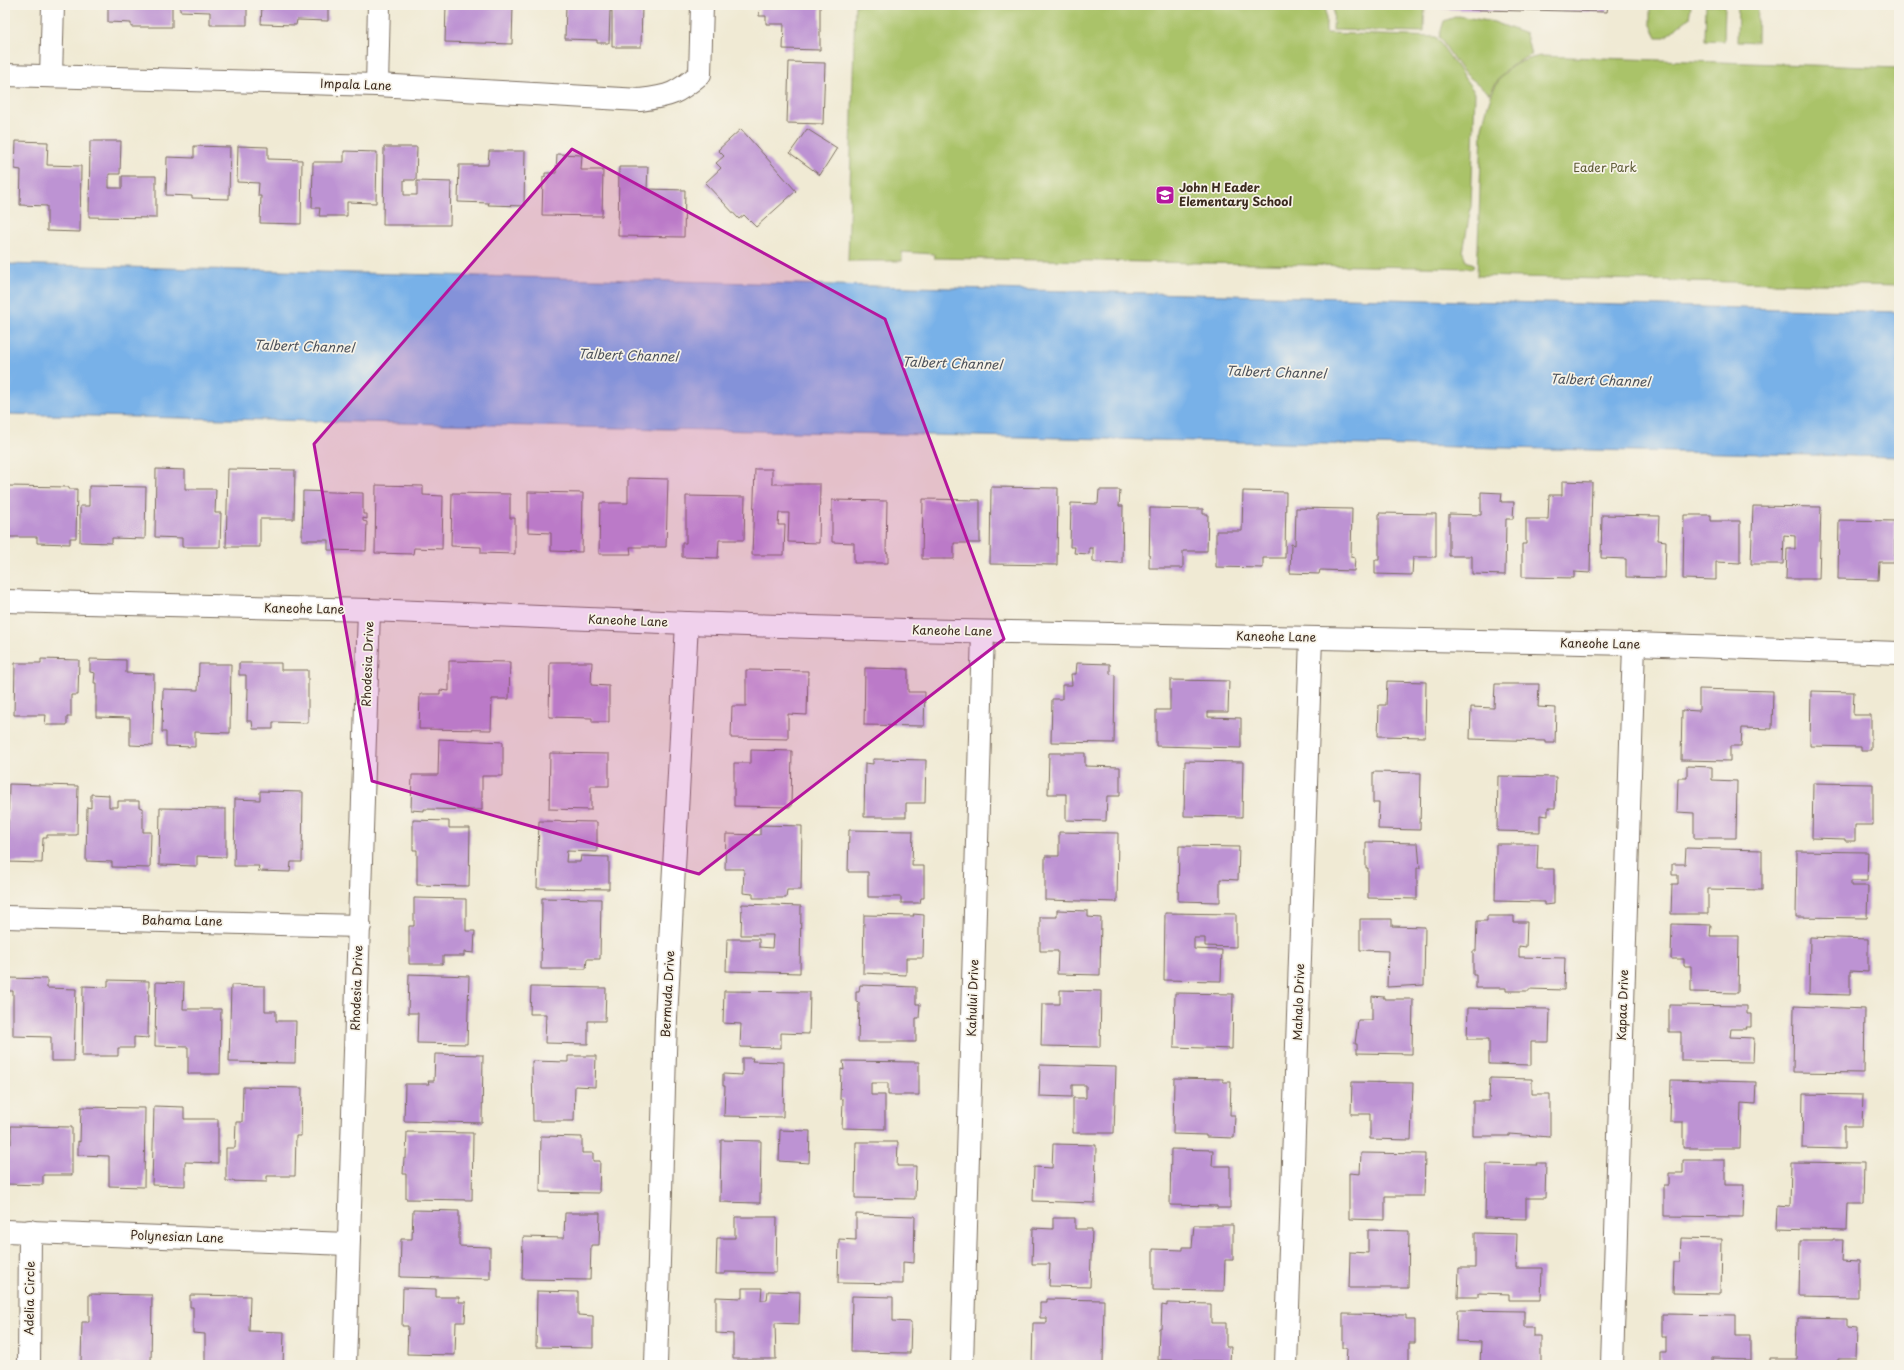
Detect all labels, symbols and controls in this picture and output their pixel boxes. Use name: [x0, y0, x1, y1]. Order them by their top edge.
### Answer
street label: Impala Lane: [320, 74, 392, 94]
park label: Eader Park: [1573, 158, 1637, 176]
place label: John H Eader Elementary School: [1179, 178, 1292, 210]
school or university icon: John H Eader Elementary School: [1154, 184, 1176, 206]
water label: Talbert Channel: [254, 334, 357, 357]
water label: Talbert Channel: [578, 343, 681, 366]
water label: Talbert Channel: [902, 351, 1005, 374]
water label: Talbert Channel: [1226, 360, 1329, 383]
water label: Talbert Channel: [1550, 368, 1653, 391]
street label: Kaneohe Lane: [264, 598, 345, 618]
street label: Kaneohe Lane: [588, 610, 669, 630]
street label: Rhodesia Drive: [357, 620, 378, 707]
street label: Kaneohe Lane: [912, 620, 993, 640]
street label: Kaneohe Lane: [1236, 626, 1317, 646]
street label: Kaneohe Lane: [1560, 633, 1641, 653]
street label: Bahama Lane: [141, 910, 223, 930]
street label: Rhodesia Drive: [346, 944, 367, 1031]
street label: Bermuda Drive: [656, 949, 678, 1038]
street label: Kahului Drive: [962, 959, 982, 1037]
street label: Mahalo Drive: [1288, 963, 1308, 1041]
street label: Kapaa Drive: [1612, 969, 1632, 1041]
street label: Polynesian Lane: [130, 1225, 224, 1247]
street label: Adelia Circle: [19, 1261, 39, 1335]

